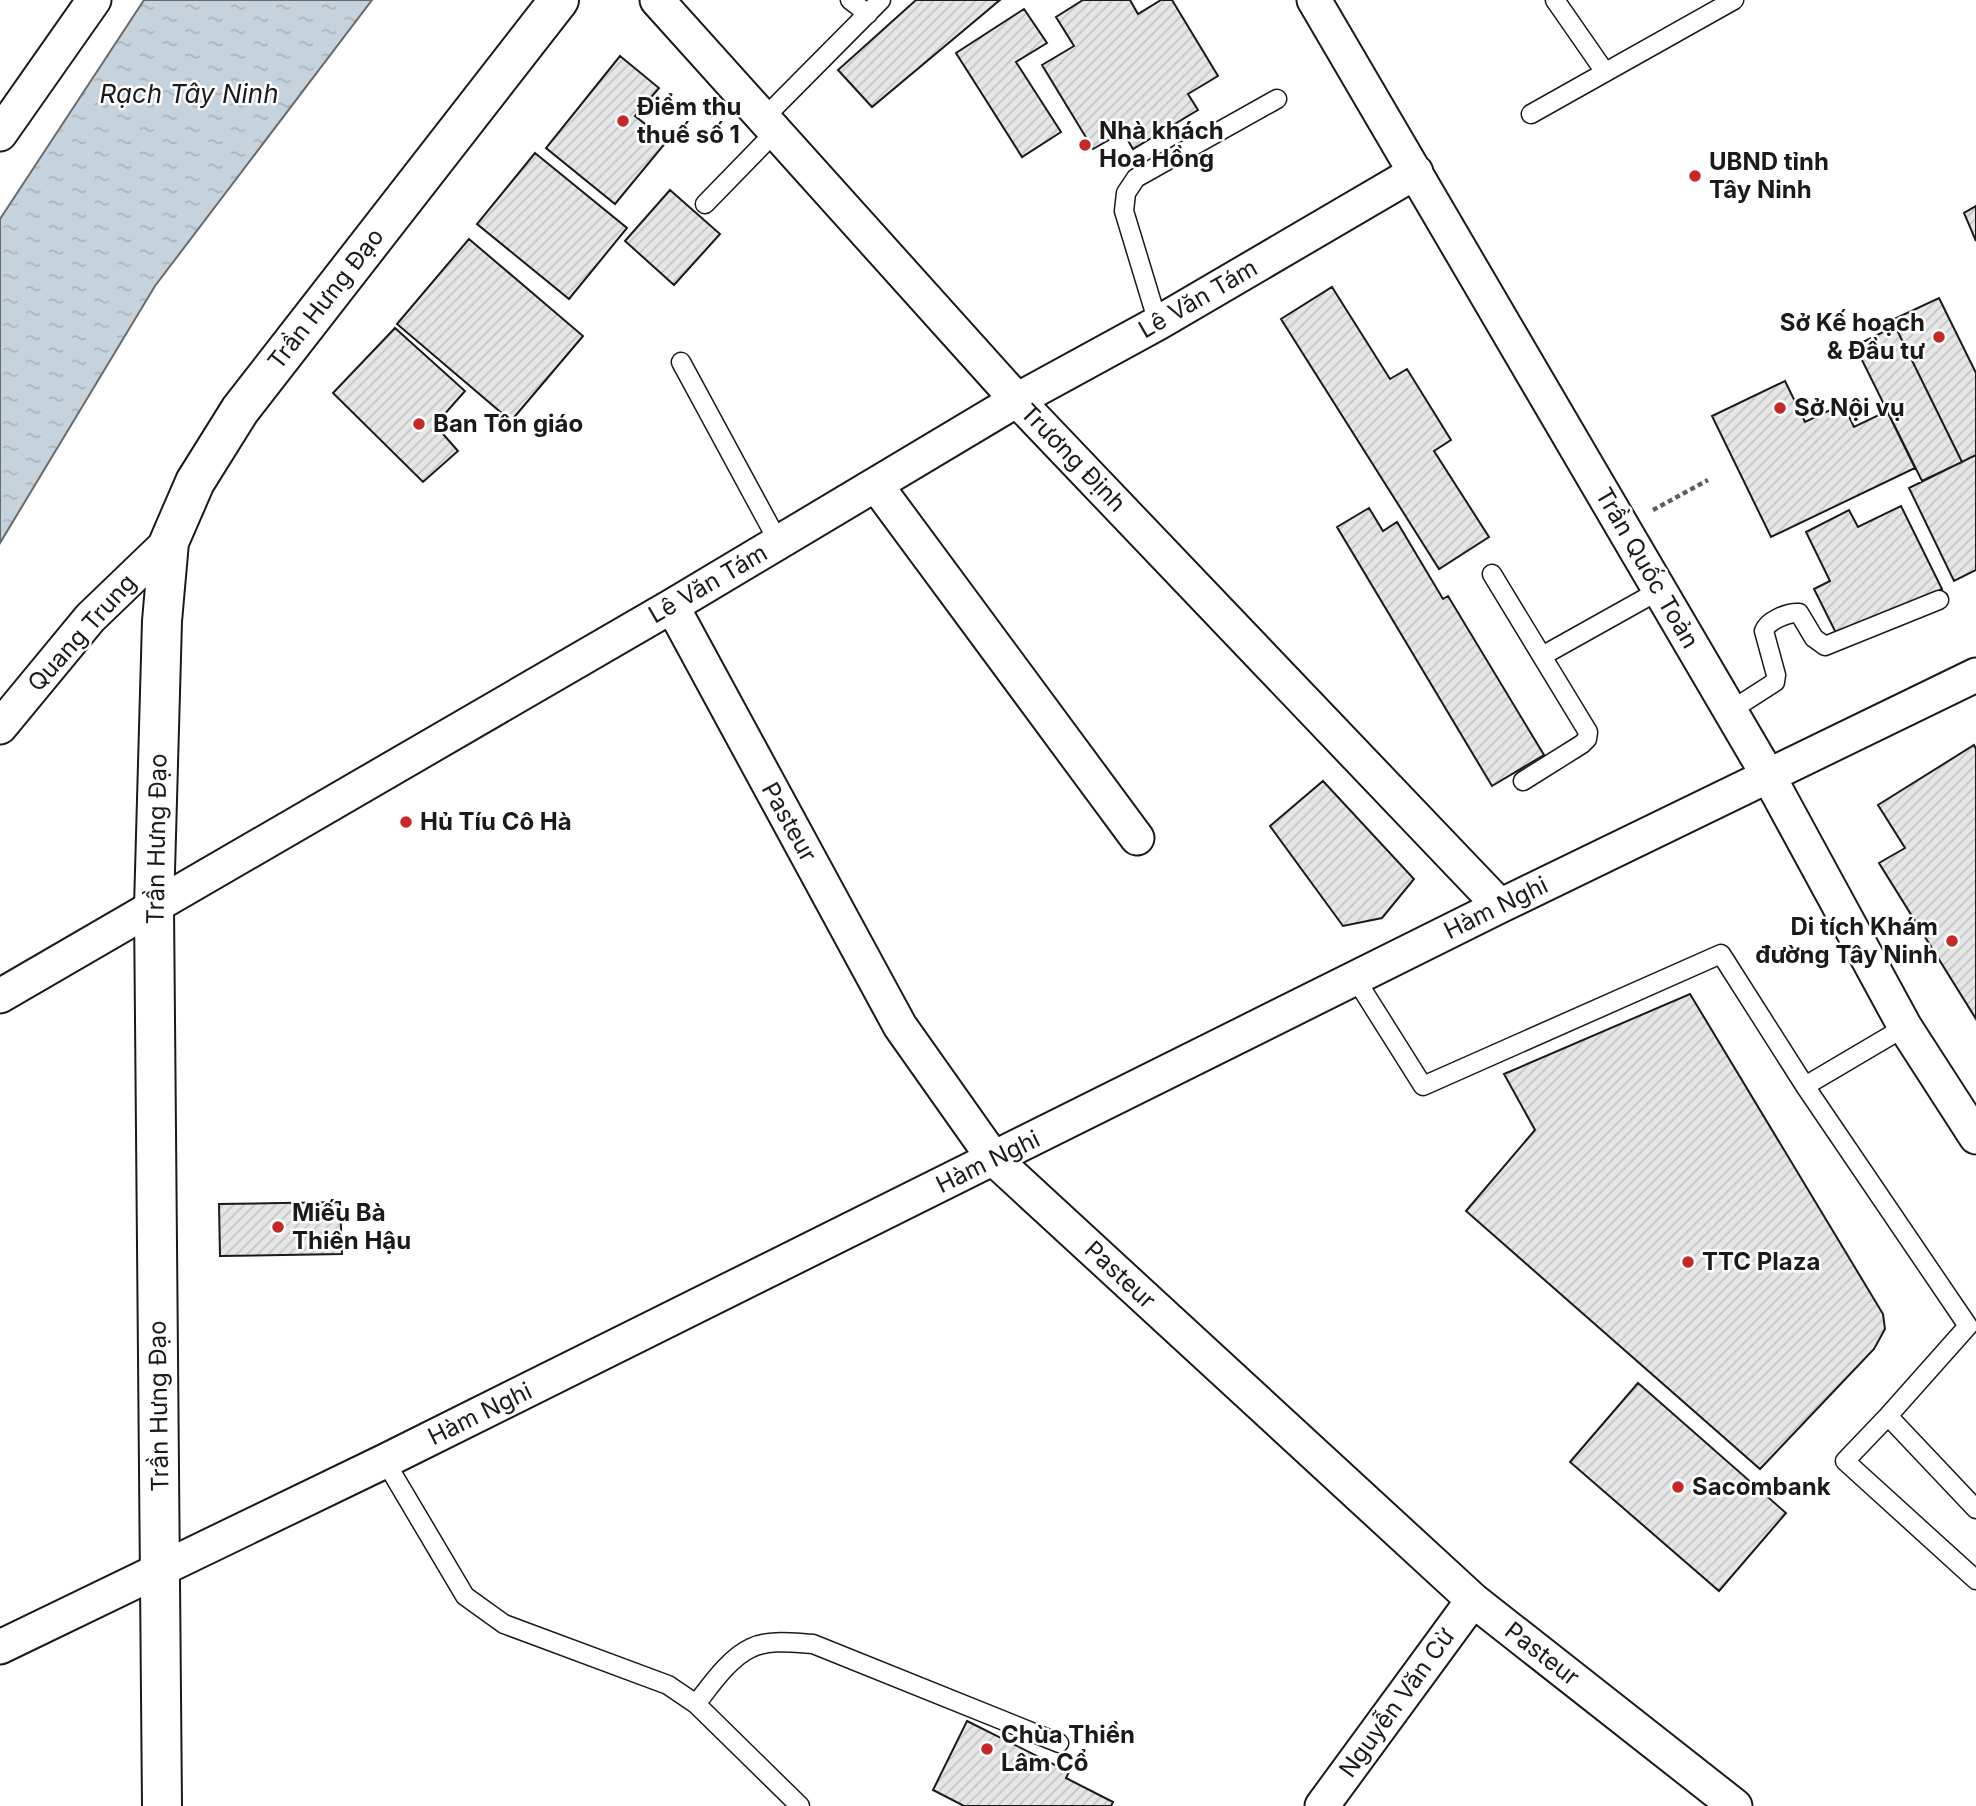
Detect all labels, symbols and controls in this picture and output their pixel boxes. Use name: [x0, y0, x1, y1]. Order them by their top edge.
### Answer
water label: Rạch Tây Ninh: [99, 78, 279, 109]
place label: Điểm thu thuế số 1: [637, 92, 741, 149]
marker: Điểm thu thuế số 1: [615, 113, 631, 129]
place label: Nhà khách Hoa Hồng: [1099, 116, 1224, 173]
marker: Nhà khách Hoa Hồng: [1077, 137, 1093, 153]
place label: UBND tỉnh Tây Ninh: [1709, 147, 1829, 204]
marker: UBND tỉnh Tây Ninh: [1687, 168, 1703, 184]
street label: Trần Hưng Đạo: [262, 222, 390, 375]
street label: Lê Văn Tám: [1133, 253, 1262, 344]
place label: Sở Kế hoạch & Đầu tư: [1780, 308, 1925, 365]
marker: Sở Kế hoạch & Đầu tư: [1931, 329, 1947, 345]
place label: Sở Nội vụ: [1794, 393, 1905, 422]
street label: Trương Định: [1015, 398, 1132, 518]
marker: Sở Nội vụ: [1772, 400, 1788, 416]
place label: Ban Tôn giáo: [433, 409, 583, 438]
marker: Ban Tôn giáo: [411, 416, 427, 432]
street label: Trần Quốc Toản: [1590, 482, 1705, 653]
street label: Lê Văn Tám: [643, 538, 772, 629]
street label: Quang Trung: [21, 568, 142, 697]
street label: Trần Hưng Đạo: [141, 753, 172, 925]
street label: Pasteur: [756, 777, 823, 867]
place label: Hủ Tíu Cô Hà: [420, 807, 572, 836]
marker: Hủ Tíu Cô Hà: [398, 814, 414, 830]
street label: Hàm Nghi: [1439, 870, 1552, 945]
place label: Di tích Khám đường Tây Ninh: [1755, 912, 1938, 969]
marker: Di tích Khám đường Tây Ninh: [1944, 933, 1960, 949]
street label: Hàm Nghi: [931, 1124, 1044, 1199]
place label: Miếu Bà Thiên Hậu: [292, 1198, 411, 1255]
marker: Miếu Bà Thiên Hậu: [270, 1219, 286, 1235]
street label: Pasteur: [1079, 1235, 1162, 1315]
place label: TTC Plaza: [1702, 1247, 1820, 1276]
marker: TTC Plaza: [1680, 1254, 1696, 1270]
street label: Trần Hưng Đạo: [143, 1320, 174, 1492]
street label: Hàm Nghi: [423, 1376, 536, 1451]
place label: Sacombank: [1692, 1472, 1831, 1501]
marker: Sacombank: [1670, 1479, 1686, 1495]
street label: Pasteur: [1499, 1616, 1585, 1692]
street label: Nguyễn Văn Cừ: [1333, 1622, 1460, 1783]
place label: Chùa Thiền Lâm Cổ: [1001, 1720, 1135, 1777]
marker: Chùa Thiền Lâm Cổ: [979, 1741, 995, 1757]

